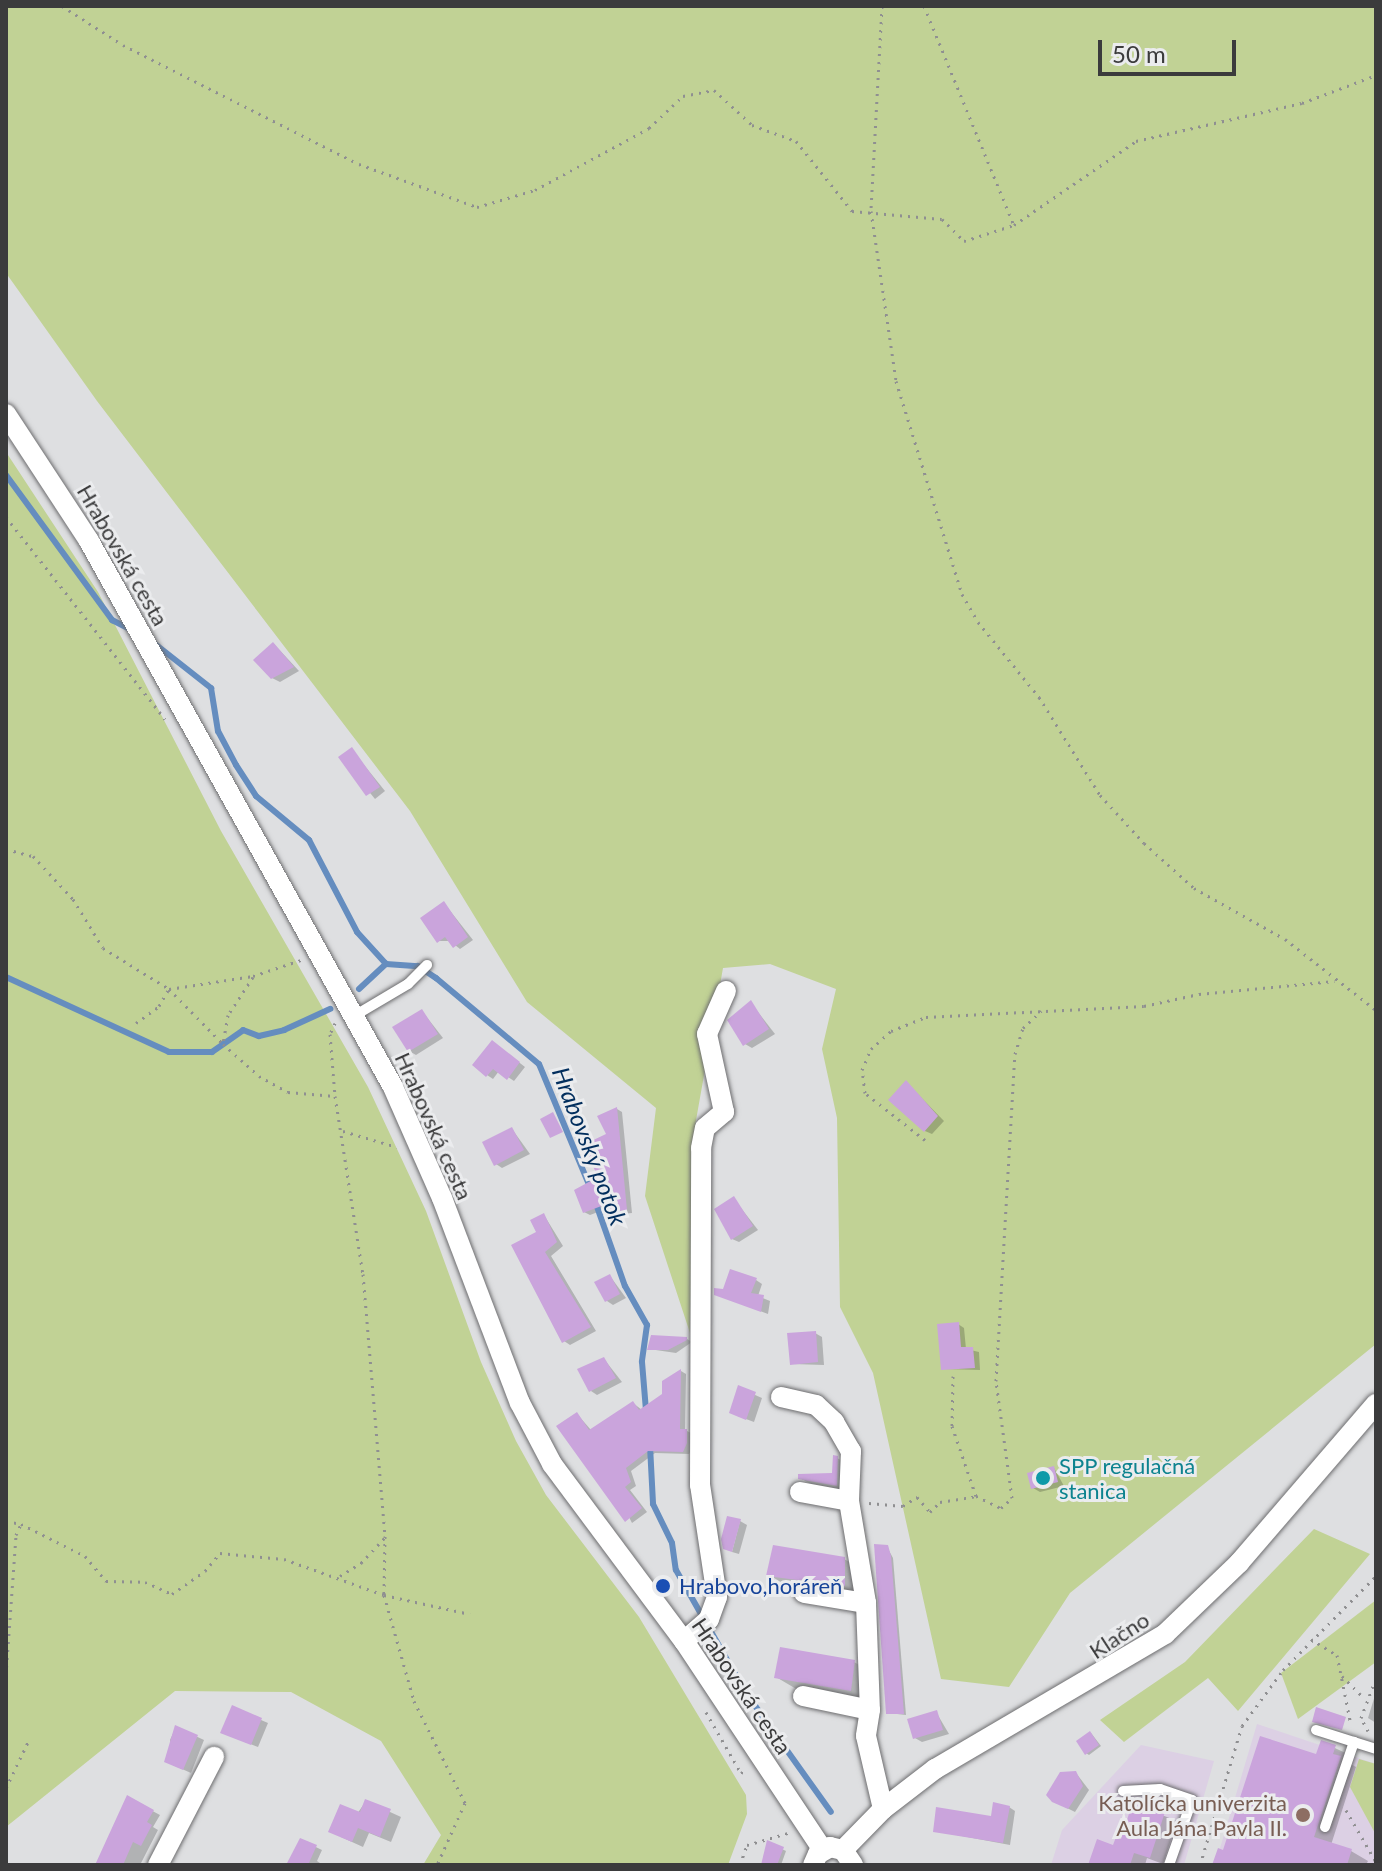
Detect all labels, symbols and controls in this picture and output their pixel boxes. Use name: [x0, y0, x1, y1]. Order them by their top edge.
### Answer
scale bar: [1102, 24, 1240, 74]
text: 50 m: [1112, 39, 1166, 68]
street label: Hrabovská cesta: [72, 480, 174, 630]
street label: Hrabovská cesta: [390, 1048, 478, 1204]
water label: Hrabovský potok: [546, 1062, 634, 1230]
place label: SPP regulačná stanica: [1059, 1452, 1196, 1504]
marker: SPP regulačná stanica: [1034, 1469, 1052, 1487]
place label: Hrabovo,horáreň: [679, 1573, 842, 1599]
marker: Hrabovo,horáreň: [654, 1577, 672, 1595]
street label: Klačno: [1084, 1606, 1154, 1664]
street label: Hrabovská cesta: [687, 1613, 797, 1759]
place label: Katolícka univerzita Aula Jána Pavla II.: [1098, 1789, 1287, 1840]
marker: Katolícka univerzita Aula Jána Pavla II.: [1294, 1806, 1312, 1824]

